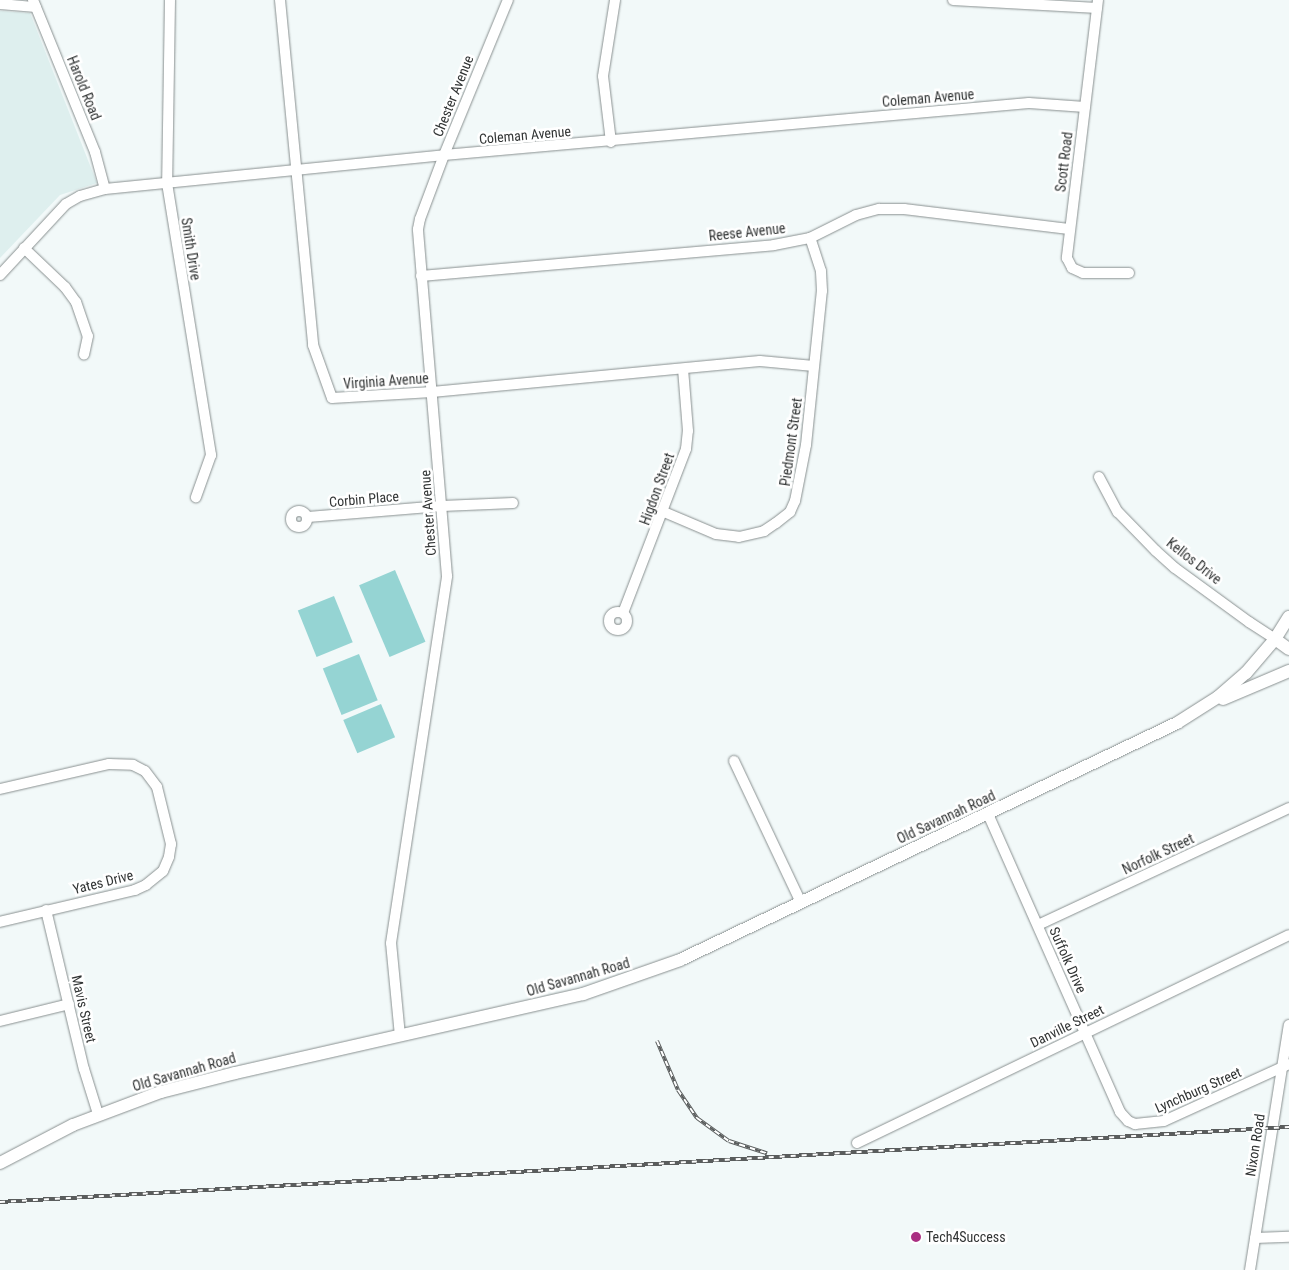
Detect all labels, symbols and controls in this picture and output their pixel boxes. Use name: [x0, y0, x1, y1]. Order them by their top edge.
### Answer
street label: Harold Road: [63, 53, 105, 123]
street label: Chester Avenue: [429, 53, 477, 139]
street label: Coleman Avenue: [881, 86, 975, 110]
street label: Coleman Avenue: [478, 123, 572, 147]
street label: Scott Road: [1052, 131, 1076, 193]
street label: Smith Drive: [178, 217, 204, 281]
street label: Reese Avenue: [708, 220, 786, 244]
street label: Virginia Avenue: [343, 370, 429, 392]
street label: Piedmont Street: [776, 397, 806, 487]
street label: Higdon Street: [636, 451, 678, 527]
street label: Chester Avenue: [417, 469, 439, 557]
street label: Corbin Place: [328, 488, 400, 510]
street label: Kellos Drive: [1163, 534, 1225, 588]
street label: Old Savannah Road: [894, 787, 998, 847]
street label: Norfolk Street: [1120, 830, 1196, 878]
street label: Yates Drive: [71, 866, 135, 898]
street label: Suffolk Drive: [1046, 924, 1090, 996]
street label: Old Savannah Road: [524, 954, 632, 1000]
street label: Mavis Street: [68, 974, 100, 1044]
street label: Danville Street: [1028, 1001, 1106, 1051]
street label: Old Savannah Road: [130, 1049, 238, 1095]
street label: Lynchburg Street: [1152, 1064, 1244, 1116]
street label: Nixon Road: [1242, 1113, 1268, 1177]
place label: Tech4Success: [926, 1229, 1006, 1245]
marker: Tech4Success: [910, 1231, 922, 1243]

